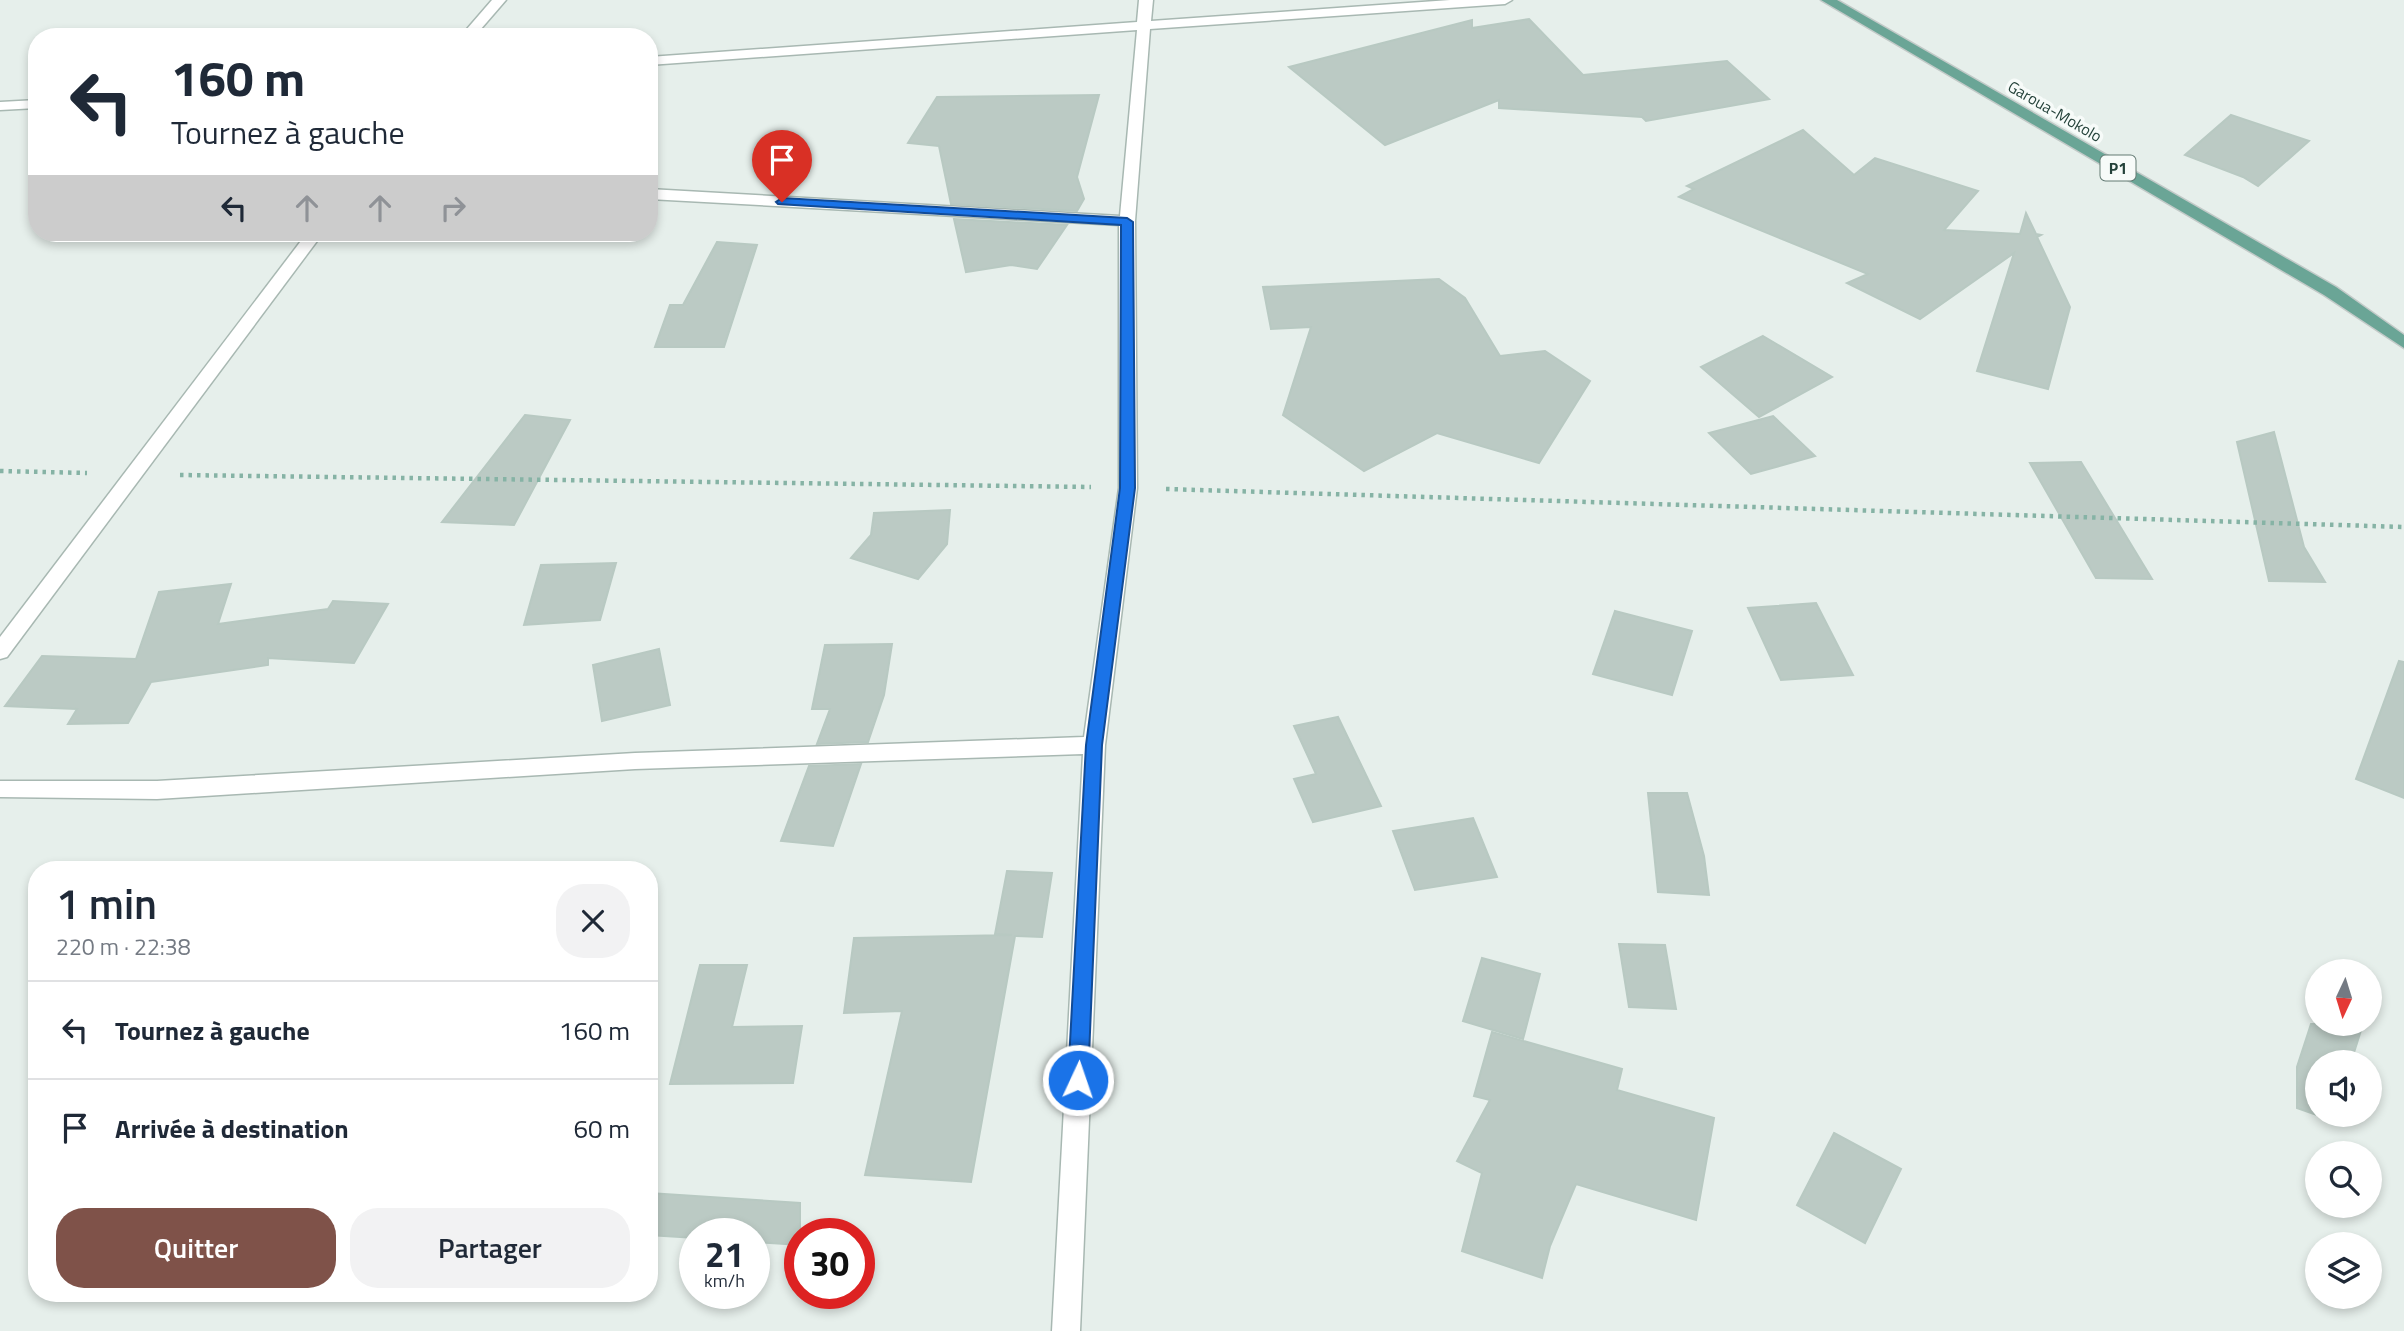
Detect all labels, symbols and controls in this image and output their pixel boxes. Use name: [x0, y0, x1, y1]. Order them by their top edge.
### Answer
text: 160 m: [171, 40, 305, 115]
icon: left: [56, 56, 147, 147]
street label: Garoua-Mokolo: [2003, 74, 2107, 148]
text: Tournez à gauche: [171, 108, 405, 156]
pin: [752, 130, 812, 202]
icon: arrive: [763, 141, 801, 179]
road number: P1: [2100, 156, 2136, 180]
icon: left: [215, 189, 253, 227]
icon: ahead: [288, 189, 326, 227]
icon: ahead: [361, 189, 399, 227]
icon: right: [434, 189, 472, 227]
text: 1 min: [56, 871, 157, 935]
button: close: [556, 884, 630, 958]
text: 220 m · 22:38: [56, 929, 191, 964]
north arrow: [2305, 959, 2382, 1036]
map controls: [2305, 959, 2382, 1309]
icon: left: [56, 1011, 94, 1049]
text: Tournez à gauche: [115, 1011, 310, 1050]
text: 160 m: [559, 1011, 630, 1050]
position arrow: [1041, 1043, 1115, 1117]
button: sound: [2305, 1050, 2382, 1127]
icon: arrive: [56, 1109, 94, 1147]
text: Arrivée à destination: [115, 1109, 349, 1148]
text: 60 m: [573, 1109, 630, 1148]
button: search: [2305, 1141, 2382, 1218]
button: Quitter: [56, 1208, 336, 1288]
button: Partager: [350, 1208, 630, 1288]
speed limit sign: 30: [784, 1218, 875, 1309]
text: 21: [705, 1227, 744, 1281]
button: layers: [2305, 1232, 2382, 1309]
text: km/h: [704, 1267, 745, 1294]

